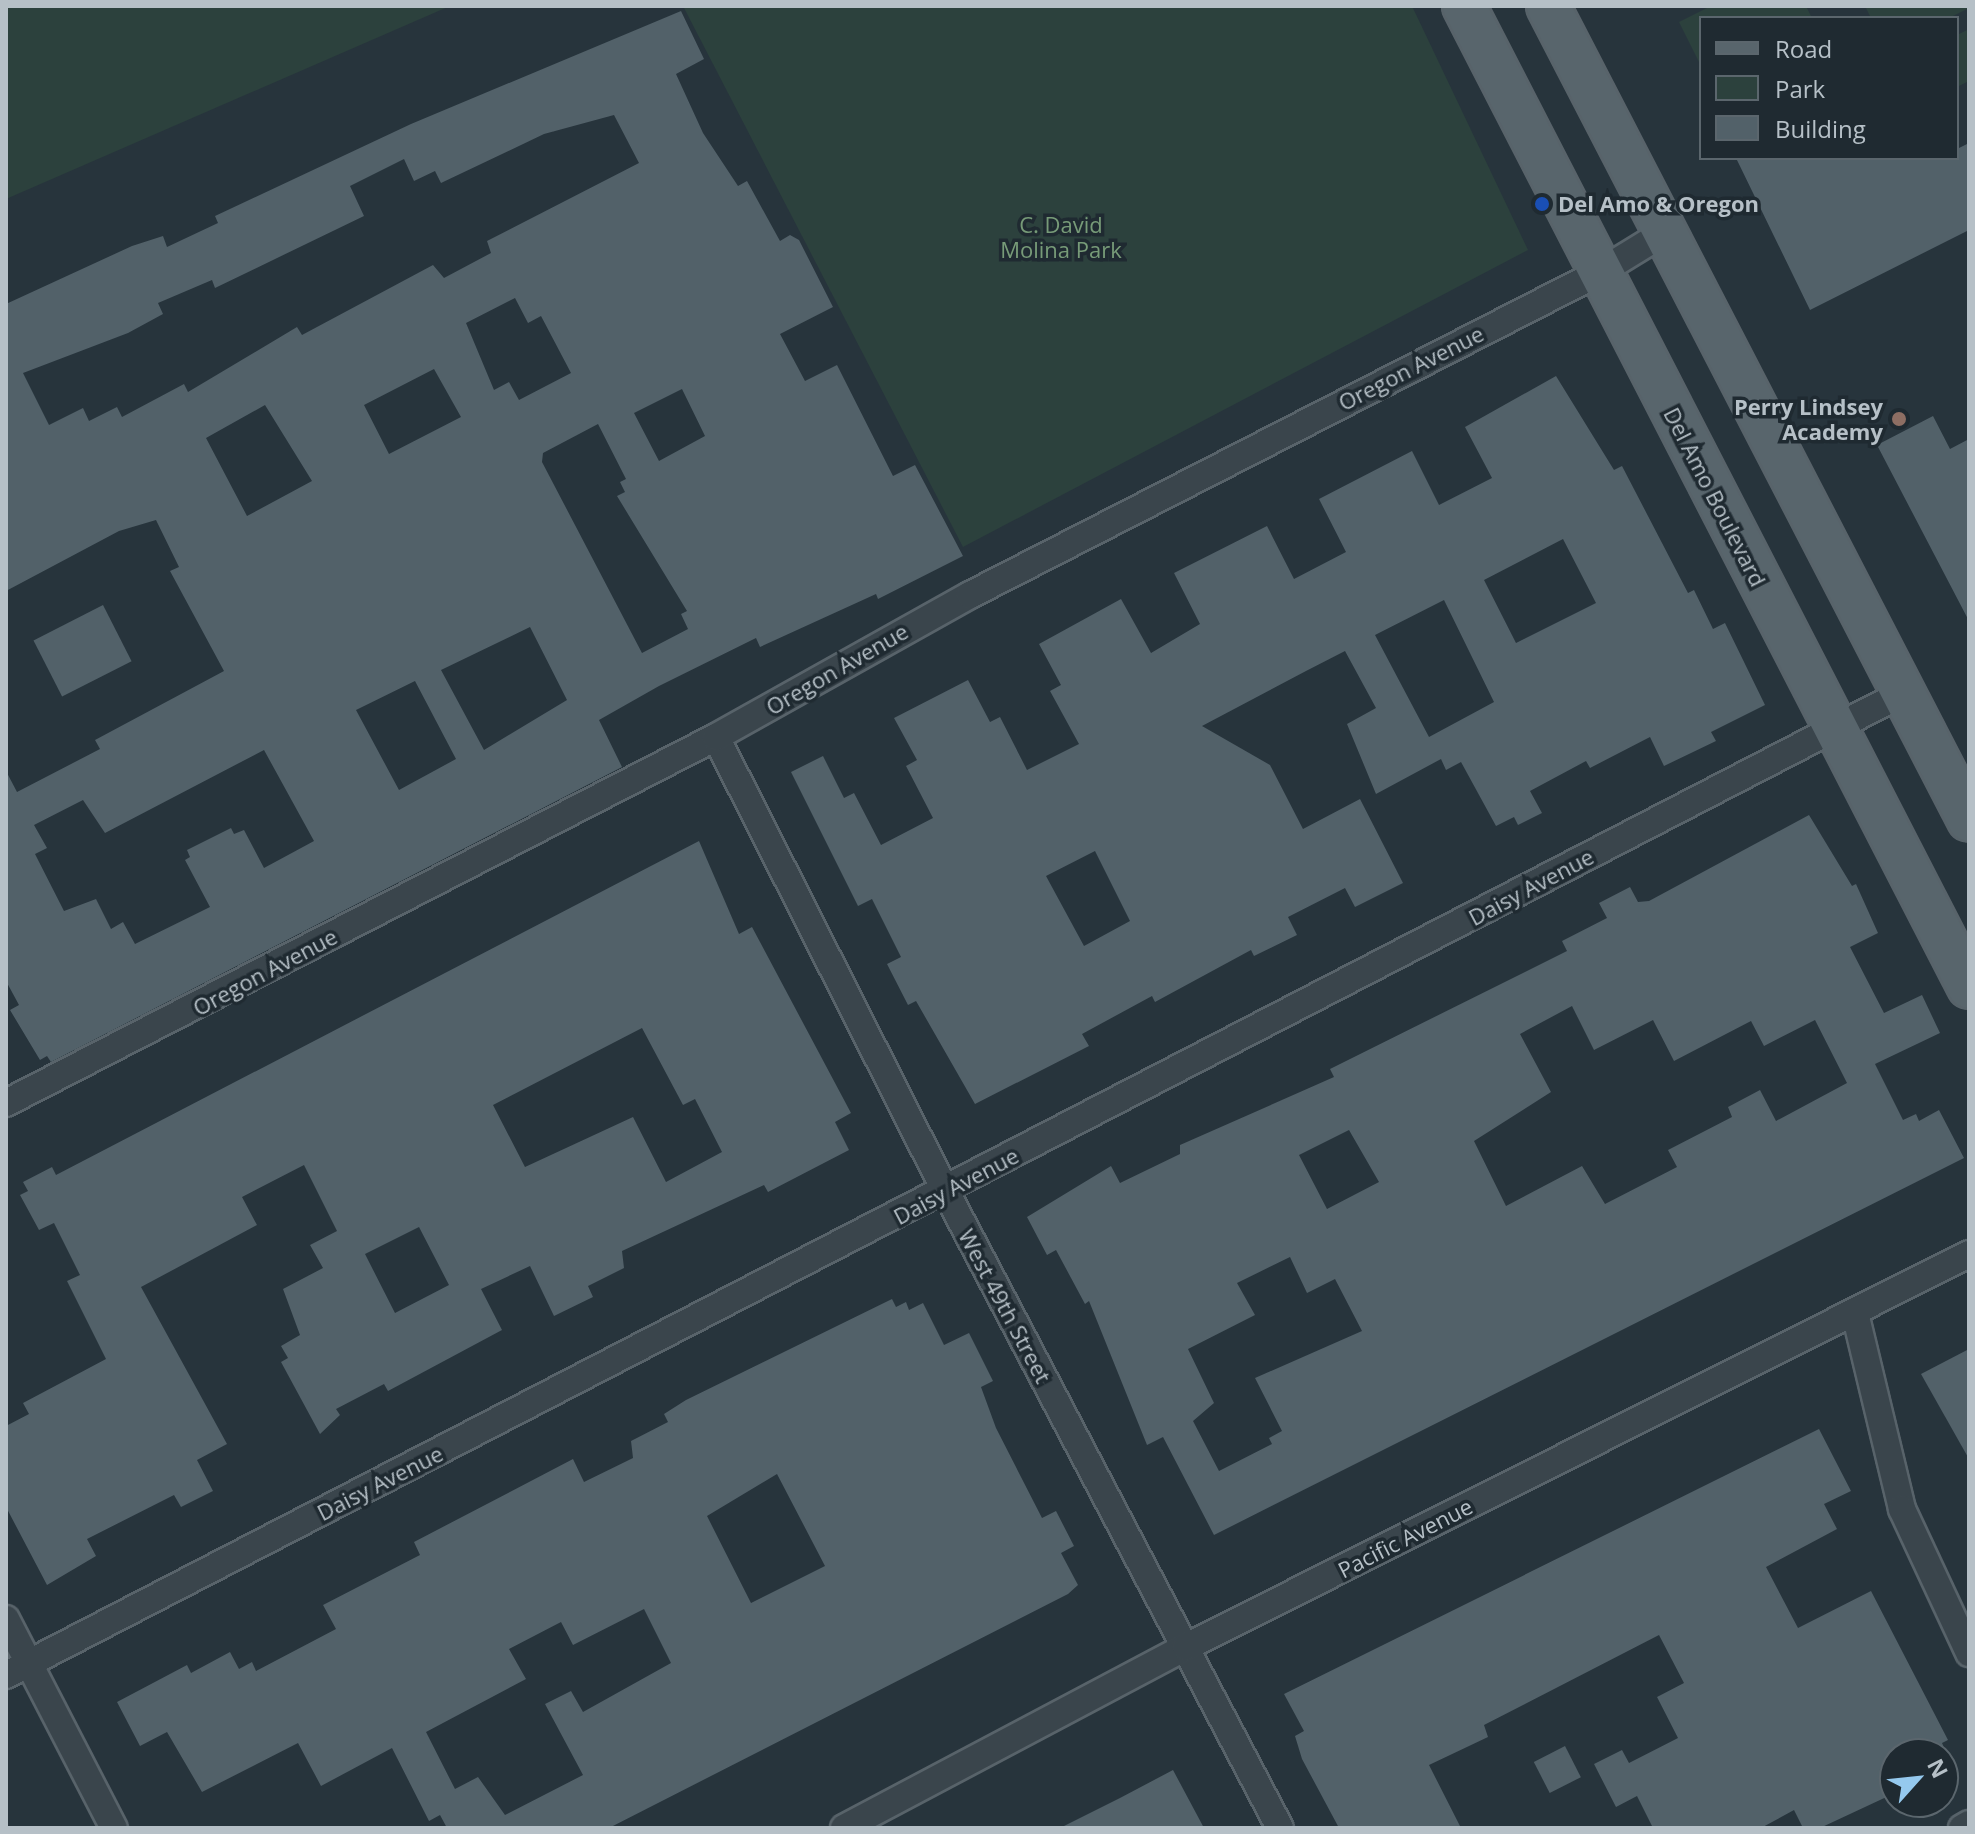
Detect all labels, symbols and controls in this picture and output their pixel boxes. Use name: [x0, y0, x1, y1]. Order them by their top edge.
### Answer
legend: [1699, 16, 1959, 160]
text: Road: [1775, 32, 1832, 65]
text: Park: [1775, 72, 1825, 105]
text: Building: [1775, 112, 1866, 145]
place label: Del Amo & Oregon: [1558, 191, 1759, 217]
marker: Del Amo & Oregon: [1533, 195, 1551, 213]
park label: C. David Molina Park: [1000, 211, 1122, 262]
street label: Oregon Avenue: [1334, 320, 1488, 416]
place label: Perry Lindsey Academy: [1734, 393, 1883, 444]
street label: Del Amo Boulevard: [1658, 403, 1772, 591]
marker: Perry Lindsey Academy: [1890, 410, 1908, 428]
street label: Oregon Avenue: [761, 618, 913, 720]
street label: Daisy Avenue: [1464, 843, 1598, 931]
street label: Oregon Avenue: [188, 923, 342, 1021]
street label: Daisy Avenue: [889, 1142, 1023, 1230]
street label: West 49th Street: [953, 1225, 1057, 1387]
street label: Daisy Avenue: [313, 1440, 447, 1526]
street label: Pacific Avenue: [1333, 1493, 1477, 1583]
north arrow: [1879, 1738, 1959, 1818]
text: N: [1921, 1753, 1956, 1783]

